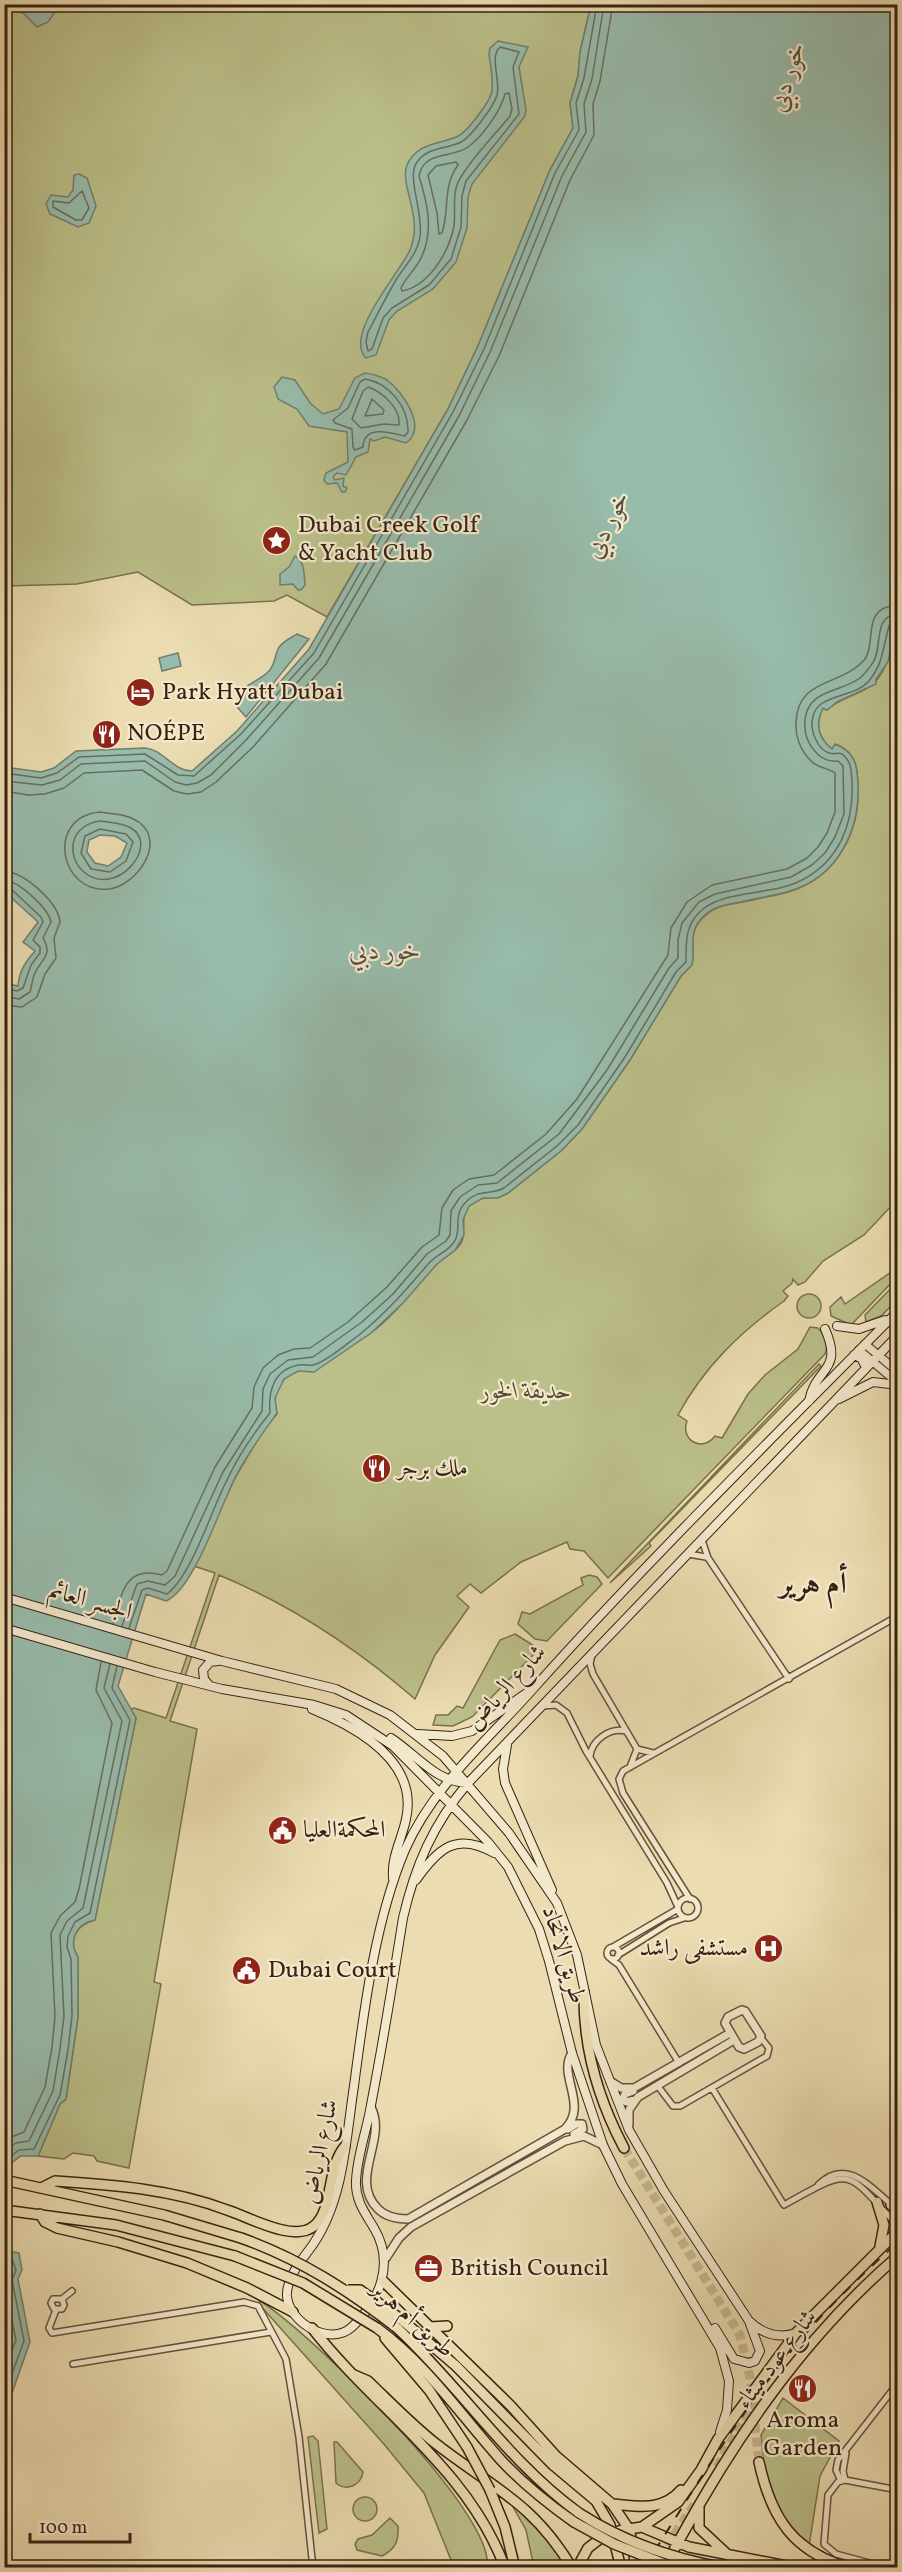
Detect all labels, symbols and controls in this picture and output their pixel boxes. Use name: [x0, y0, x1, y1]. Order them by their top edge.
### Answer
water label: خور دبي: [760, 37, 818, 117]
water label: خور دبي: [576, 485, 642, 566]
place label: Dubai Creek Golf & Yacht Club: [298, 509, 481, 571]
place icon: Dubai Creek Golf & Yacht Club: [261, 524, 293, 556]
place label: Park Hyatt Dubai: [162, 676, 343, 710]
hotel icon: Park Hyatt Dubai: [125, 677, 157, 709]
place label: NOÉPE: [127, 717, 205, 751]
restaurant icon: NOÉPE: [90, 718, 122, 750]
water label: خور دبي: [349, 934, 421, 972]
park label: حديقة الخور: [478, 1375, 572, 1409]
place label: ملك برجر: [394, 1452, 468, 1486]
restaurant icon: ملك برجر: [360, 1453, 392, 1485]
district label: أم هرير: [776, 1562, 848, 1609]
street label: الجسر العائم: [44, 1574, 136, 1632]
street label: شارع الرياض: [459, 1637, 556, 1739]
place label: المحكمةالعليا: [303, 1814, 386, 1848]
public building icon: المحكمةالعليا: [266, 1815, 298, 1847]
street label: طريق الاتحاد: [532, 1902, 594, 2008]
place label: مستشفى راشد: [639, 1932, 748, 1966]
hospital icon: مستشفى راشد: [753, 1933, 785, 1965]
place label: Dubai Court: [268, 1954, 397, 1988]
public building icon: Dubai Court: [231, 1955, 263, 1987]
street label: شارع الرياض: [294, 2097, 349, 2207]
place label: British Council: [450, 2252, 609, 2286]
office icon: British Council: [413, 2253, 445, 2285]
street label: طريق أم هرير: [359, 2270, 463, 2368]
street label: شارع عود ميثاء: [728, 2303, 827, 2418]
restaurant icon: Aroma Garden: [787, 2372, 819, 2404]
place label: Aroma Garden: [764, 2404, 842, 2466]
scale bar: [30, 2506, 130, 2544]
text: 100 m: [39, 2516, 88, 2541]

